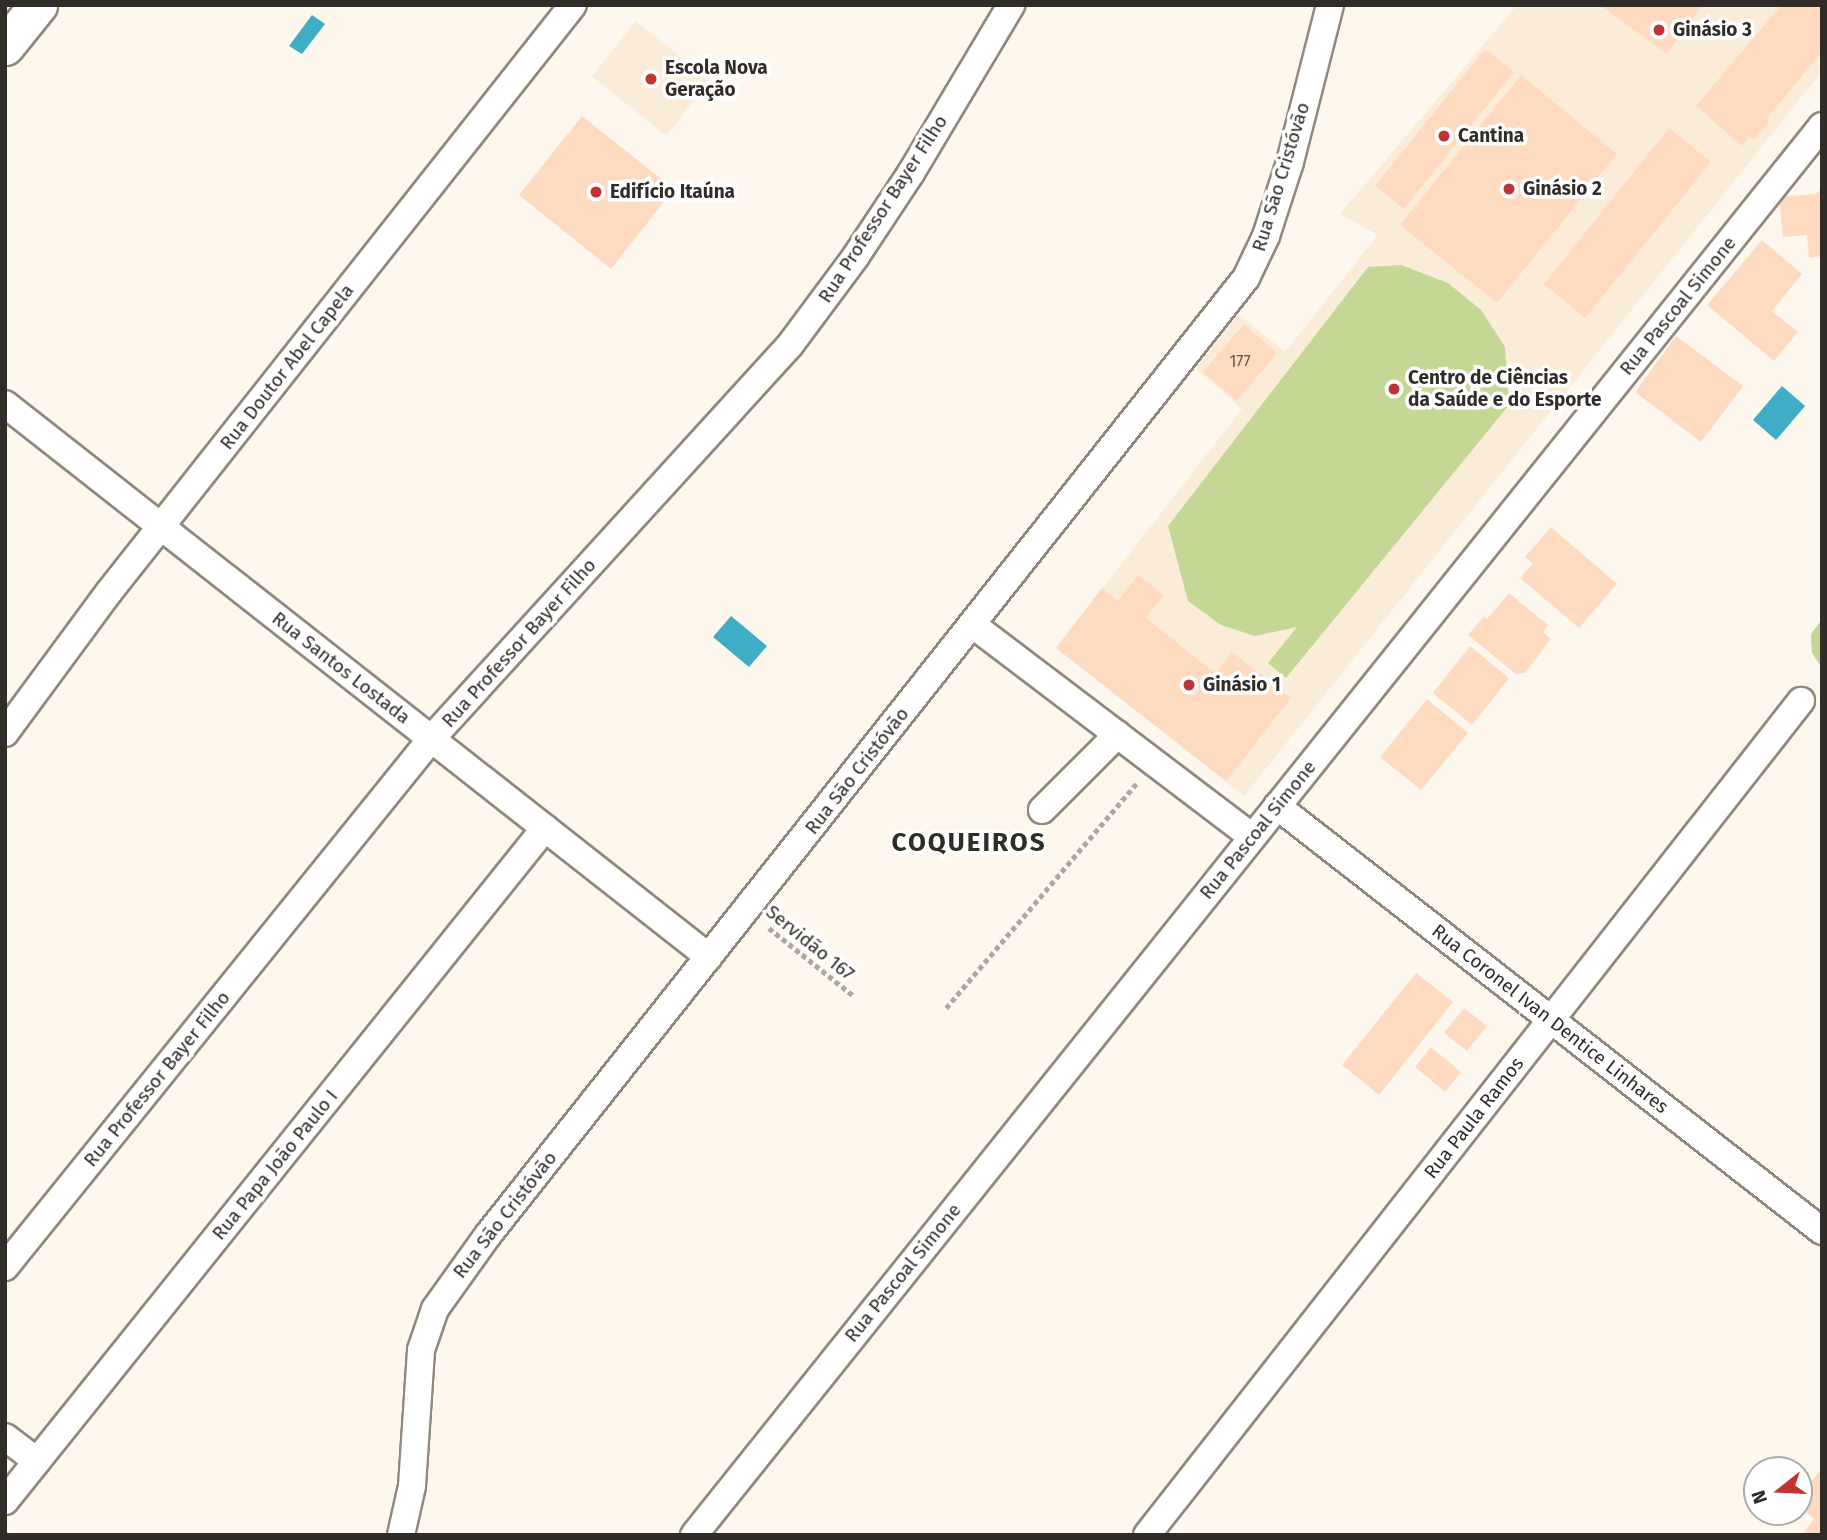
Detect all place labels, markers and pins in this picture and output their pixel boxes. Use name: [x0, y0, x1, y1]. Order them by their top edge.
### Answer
place label: Ginásio 3: [1673, 19, 1752, 41]
marker: Ginásio 3: [1651, 22, 1667, 38]
place label: Escola Nova Geração: [665, 57, 768, 101]
marker: Escola Nova Geração: [643, 71, 659, 87]
place label: Cantina: [1458, 125, 1524, 147]
marker: Cantina: [1436, 128, 1452, 144]
place label: Ginásio 2: [1523, 178, 1602, 200]
place label: Edifício Itaúna: [610, 181, 735, 203]
marker: Ginásio 2: [1501, 181, 1517, 197]
marker: Edifício Itaúna: [588, 184, 604, 200]
place label: Centro de Ciências da Saúde e do Esporte: [1408, 367, 1601, 411]
marker: Centro de Ciências da Saúde e do Esporte: [1386, 381, 1402, 397]
place label: Ginásio 1: [1203, 674, 1281, 696]
marker: Ginásio 1: [1181, 677, 1197, 693]

